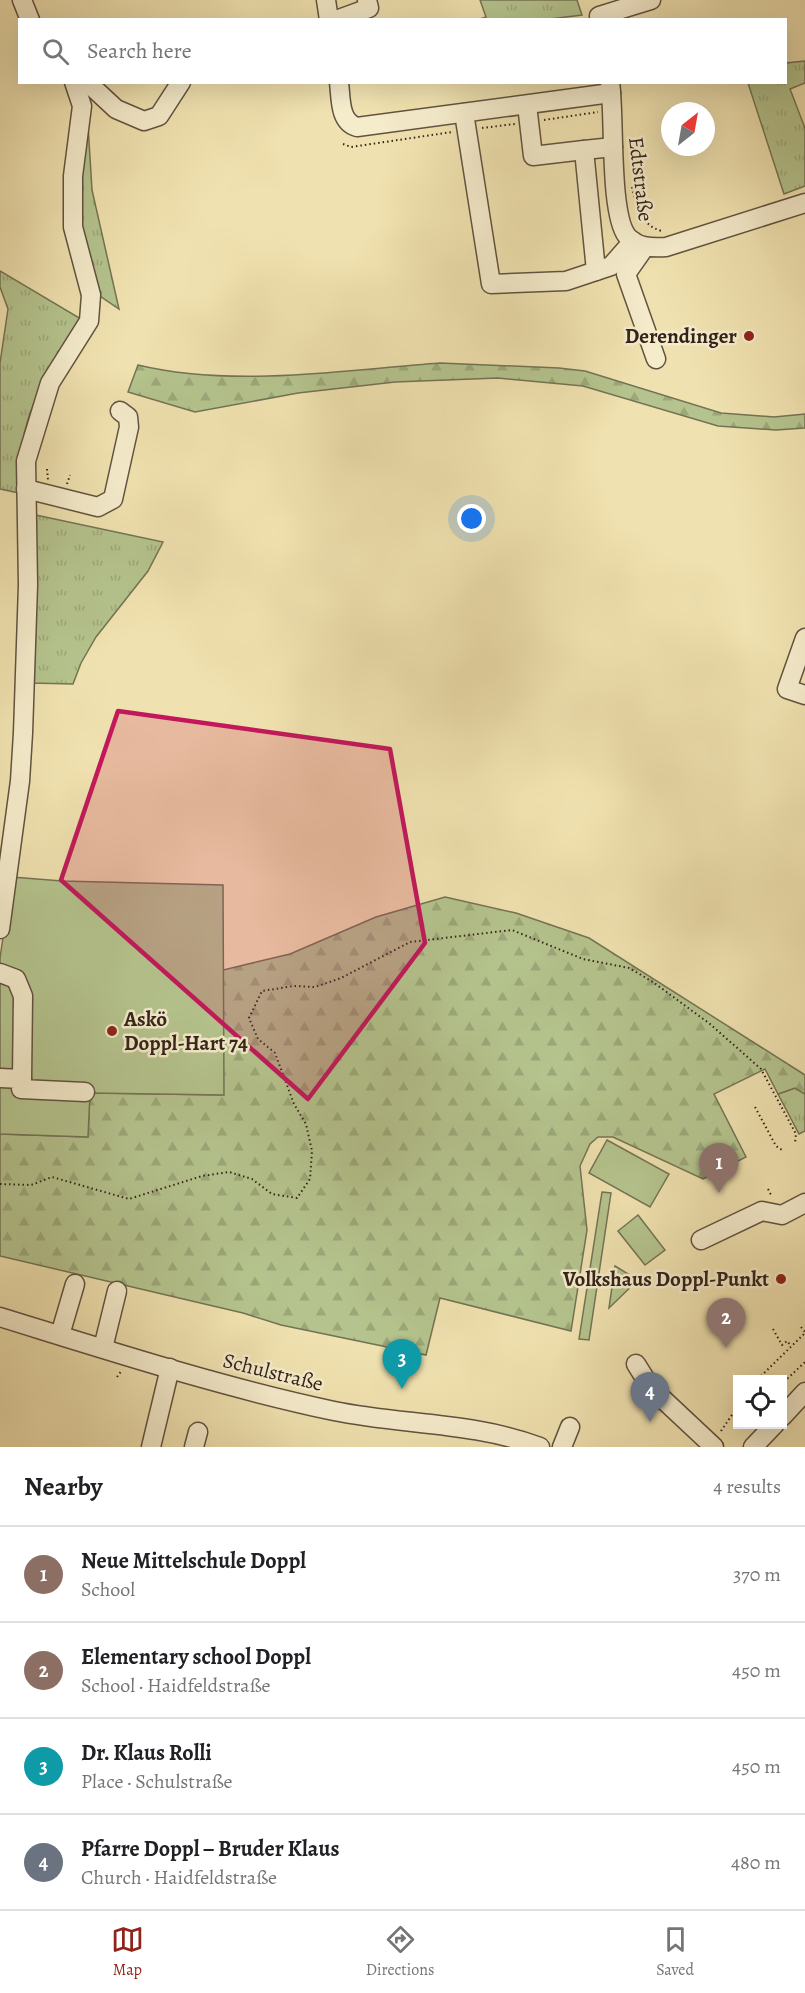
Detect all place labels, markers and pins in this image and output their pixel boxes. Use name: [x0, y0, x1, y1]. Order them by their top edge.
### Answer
place label: Derendinger: [625, 322, 737, 350]
marker: Derendinger: [742, 329, 756, 343]
place label: Askö Doppl-Hart 74: [123, 1005, 248, 1057]
marker: Askö Doppl-Hart 74: [105, 1024, 119, 1038]
pin: 1: [700, 1144, 738, 1193]
place label: Volkshaus Doppl-Punkt: [562, 1265, 769, 1293]
marker: Volkshaus Doppl-Punkt: [774, 1272, 788, 1286]
pin: 2: [706, 1298, 746, 1348]
pin: 3: [382, 1340, 422, 1389]
pin: 4: [630, 1372, 670, 1422]

